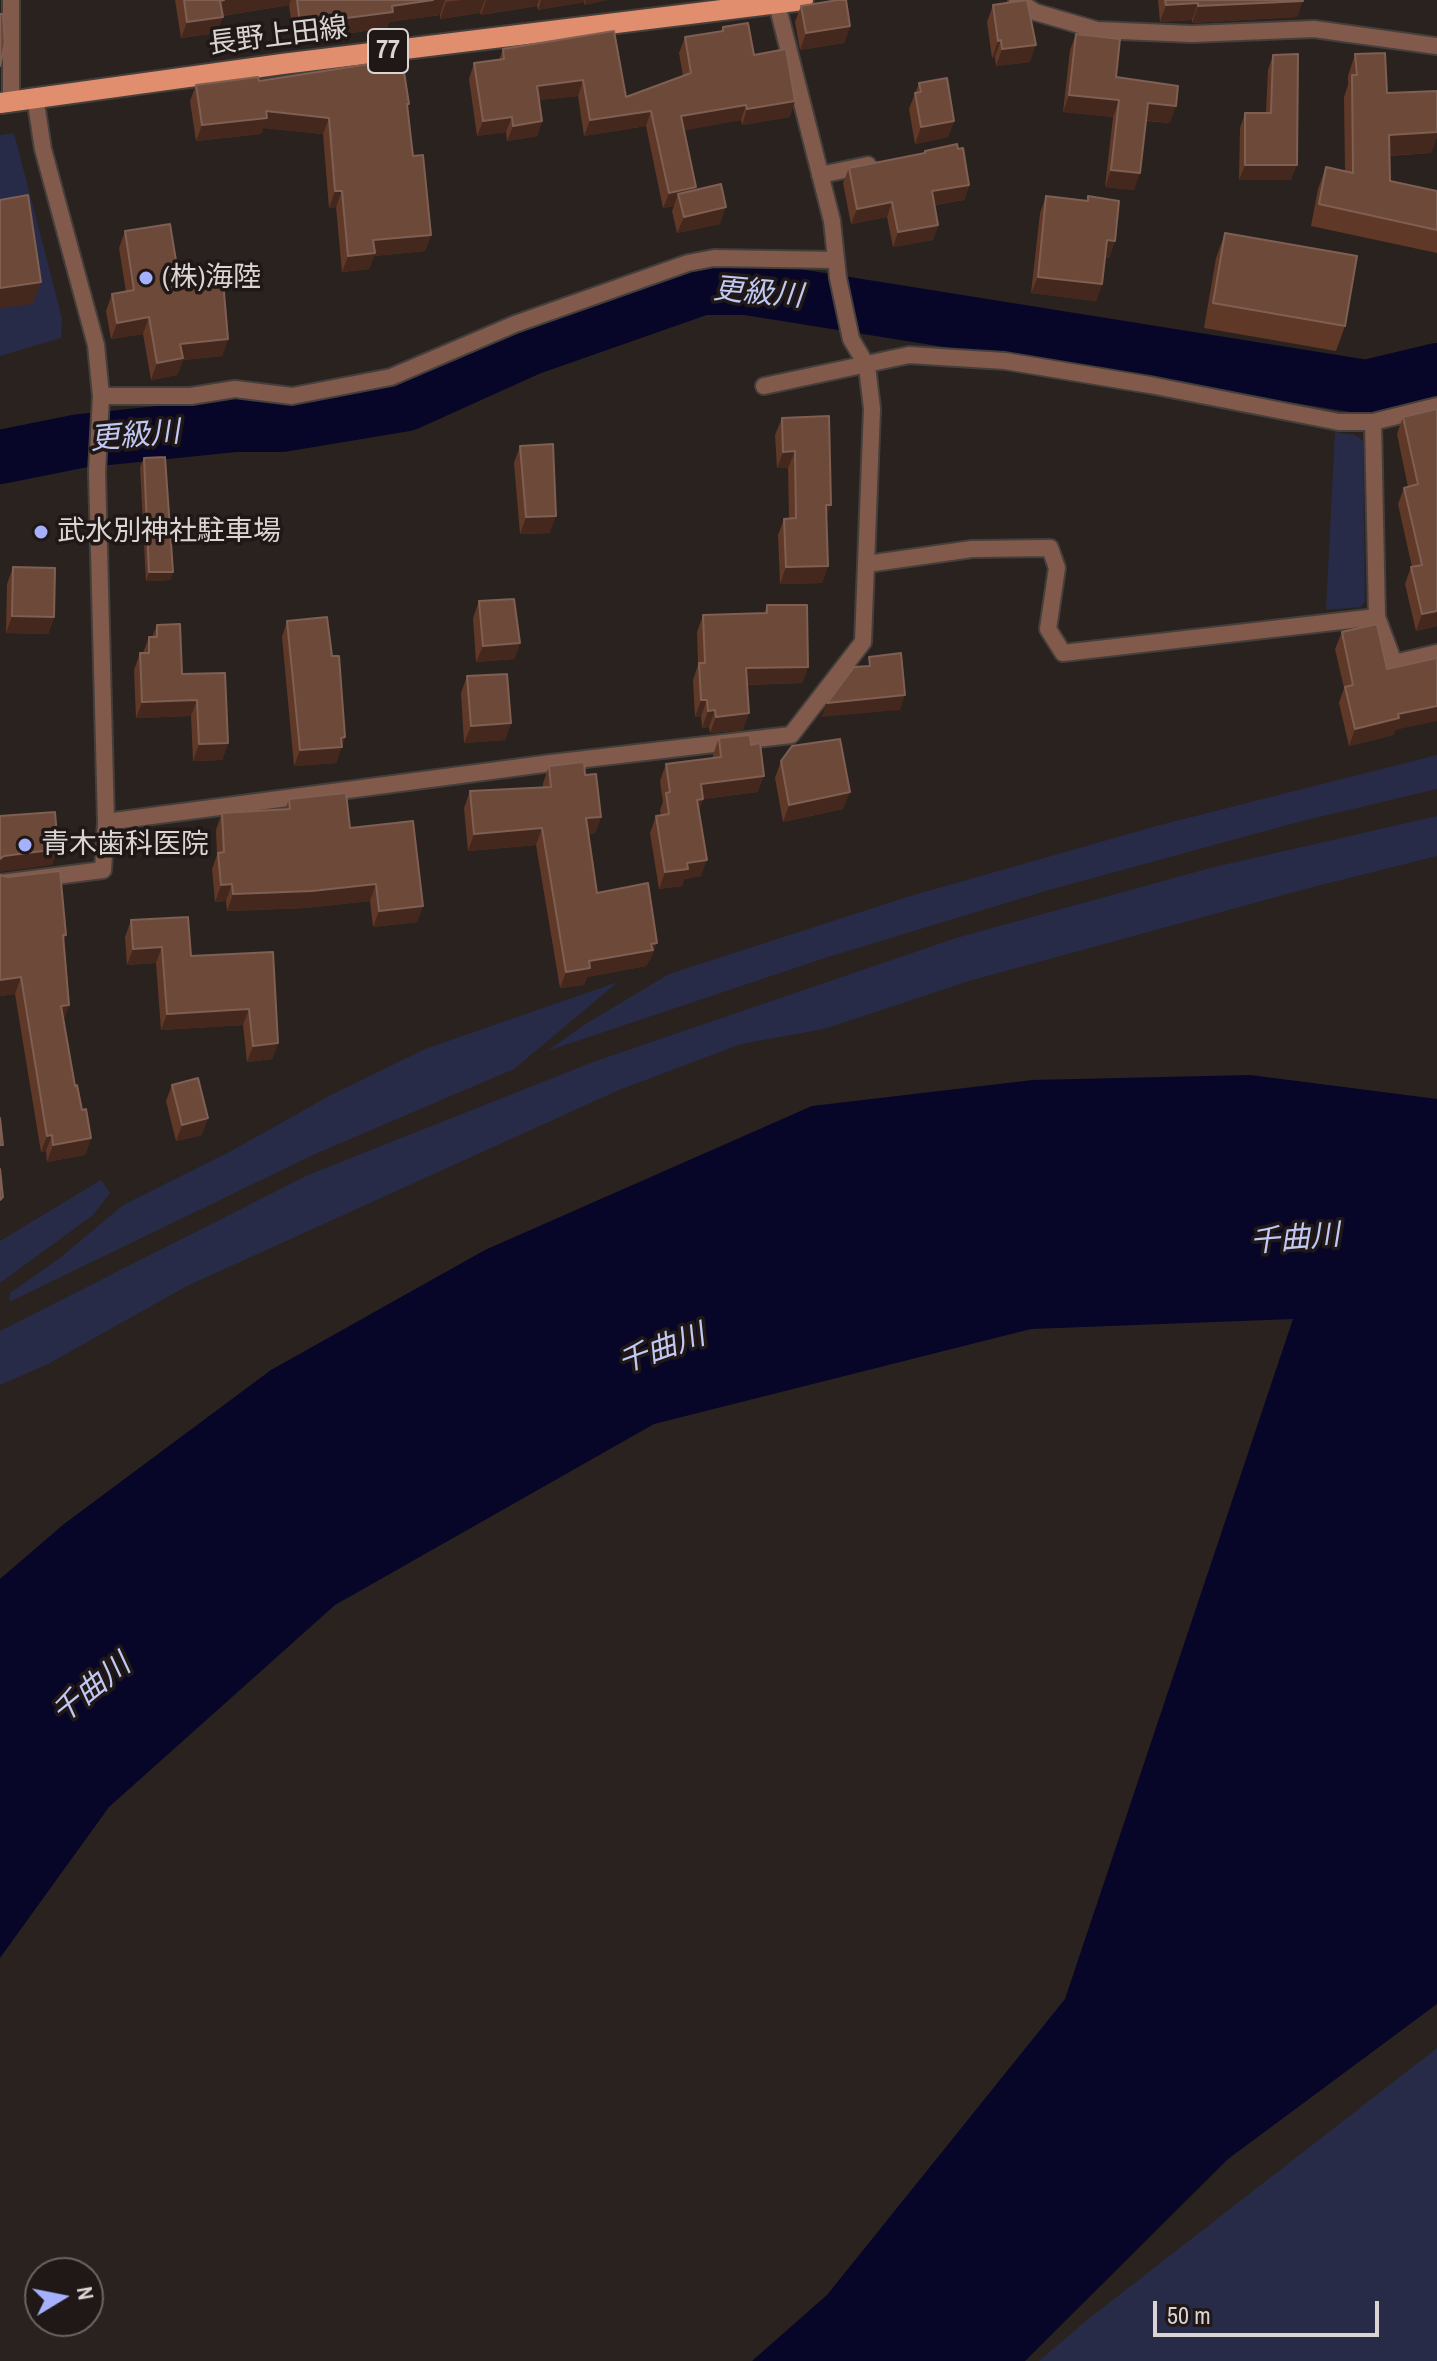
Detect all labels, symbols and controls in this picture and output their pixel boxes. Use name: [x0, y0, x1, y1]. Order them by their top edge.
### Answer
street label: 長野上田線: [206, 12, 350, 62]
road number: 77: [368, 29, 408, 73]
place label: (株)海陸: [162, 261, 261, 295]
marker: (株)海陸: [137, 269, 155, 287]
water label: 更級川: [712, 272, 804, 316]
water label: 更級川: [89, 415, 181, 459]
place label: 武水別神社駐車場: [57, 515, 281, 549]
marker: 武水別神社駐車場: [32, 523, 50, 541]
place label: 青木歯科医院: [41, 828, 209, 862]
marker: 青木歯科医院: [16, 836, 34, 854]
water label: 千曲川: [1249, 1218, 1341, 1262]
water label: 千曲川: [614, 1318, 710, 1382]
water label: 千曲川: [46, 1648, 138, 1732]
north arrow: [24, 2257, 104, 2337]
text: N: [70, 2284, 102, 2302]
scale bar: [1157, 2285, 1383, 2335]
text: 50 m: [1167, 2299, 1211, 2331]

